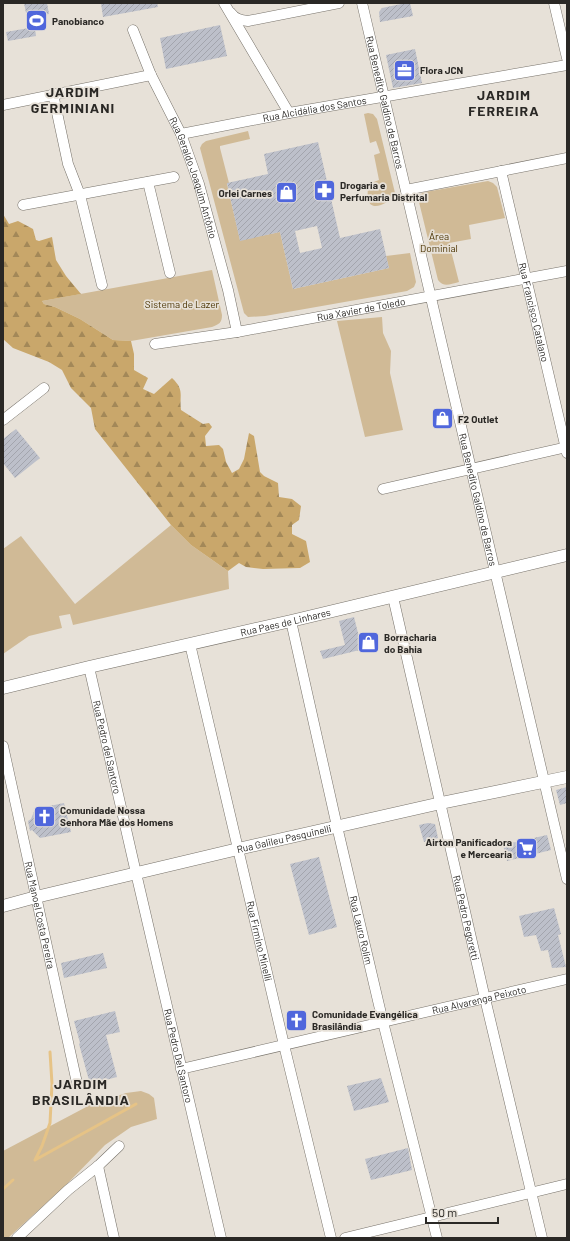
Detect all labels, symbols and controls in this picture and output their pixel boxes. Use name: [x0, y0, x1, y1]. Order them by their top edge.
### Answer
sports icon: Panobianco: [23, 8, 49, 34]
place label: Panobianco: [52, 15, 104, 27]
street label: Rua Benedito Galdino de Barros: [364, 35, 407, 170]
office icon: Flora JCN: [392, 57, 418, 83]
place label: Flora JCN: [420, 64, 464, 76]
district label: JARDIM GERMINIANI: [31, 83, 115, 116]
district label: JARDIM FERREIRA: [468, 86, 540, 119]
street label: Rua Alcidália dos Santos: [262, 94, 368, 124]
street label: Rua Geraldo Joaquim Antônio: [167, 115, 220, 240]
pharmacy icon: Drogaria e Perfumaria Distrital: [311, 178, 337, 204]
place label: Drogaria e Perfumaria Distrital: [340, 179, 427, 203]
shop icon: Orlei Carnes: [274, 180, 300, 206]
place label: Orlei Carnes: [219, 187, 272, 199]
park label: Área Dominial: [420, 230, 458, 254]
street label: Rua Francisco Catalano: [517, 261, 551, 363]
street label: Rua Xavier de Toledo: [316, 295, 406, 323]
park label: Sistema de Lazer: [145, 298, 220, 310]
shop icon: F2 Outlet: [429, 406, 455, 432]
place label: F2 Outlet: [458, 413, 498, 425]
street label: Rua Benedito Galdino de Barros: [457, 432, 500, 567]
street label: Rua Paes de Linhares: [239, 606, 332, 638]
shop icon: Borracharia do Bahia: [355, 630, 381, 656]
place label: Borracharia do Bahia: [384, 631, 436, 655]
street label: Rua Pedro del Santoro: [91, 699, 124, 795]
church icon: Comunidade Nossa Senhora Mãe dos Homens: [32, 803, 58, 829]
place label: Comunidade Nossa Senhora Mãe dos Homens: [60, 804, 173, 828]
street label: Rua Galileu Pasquinelli: [235, 822, 333, 855]
supermarket icon: Airton Panificadora e Mercearia: [514, 835, 540, 861]
place label: Airton Panificadora e Mercearia: [426, 836, 512, 860]
street label: Rua Manoel Costa Pereira: [22, 860, 58, 970]
street label: Rua Pedro Pegoretti: [451, 874, 482, 961]
street label: Rua Lauro Rolim: [347, 894, 375, 966]
street label: Rua Firmino Minelli: [244, 900, 275, 982]
street label: Rua Alvarenga Peixoto: [431, 983, 527, 1016]
street label: Rua Pedro Del Santoro: [162, 1007, 195, 1104]
church icon: Comunidade Evangélica Brasilândia: [283, 1007, 309, 1033]
place label: Comunidade Evangélica Brasilândia: [312, 1008, 418, 1032]
district label: JARDIM BRASILÂNDIA: [32, 1075, 130, 1108]
scale bar: [426, 1199, 498, 1225]
text: 50 m: [432, 1205, 457, 1219]

